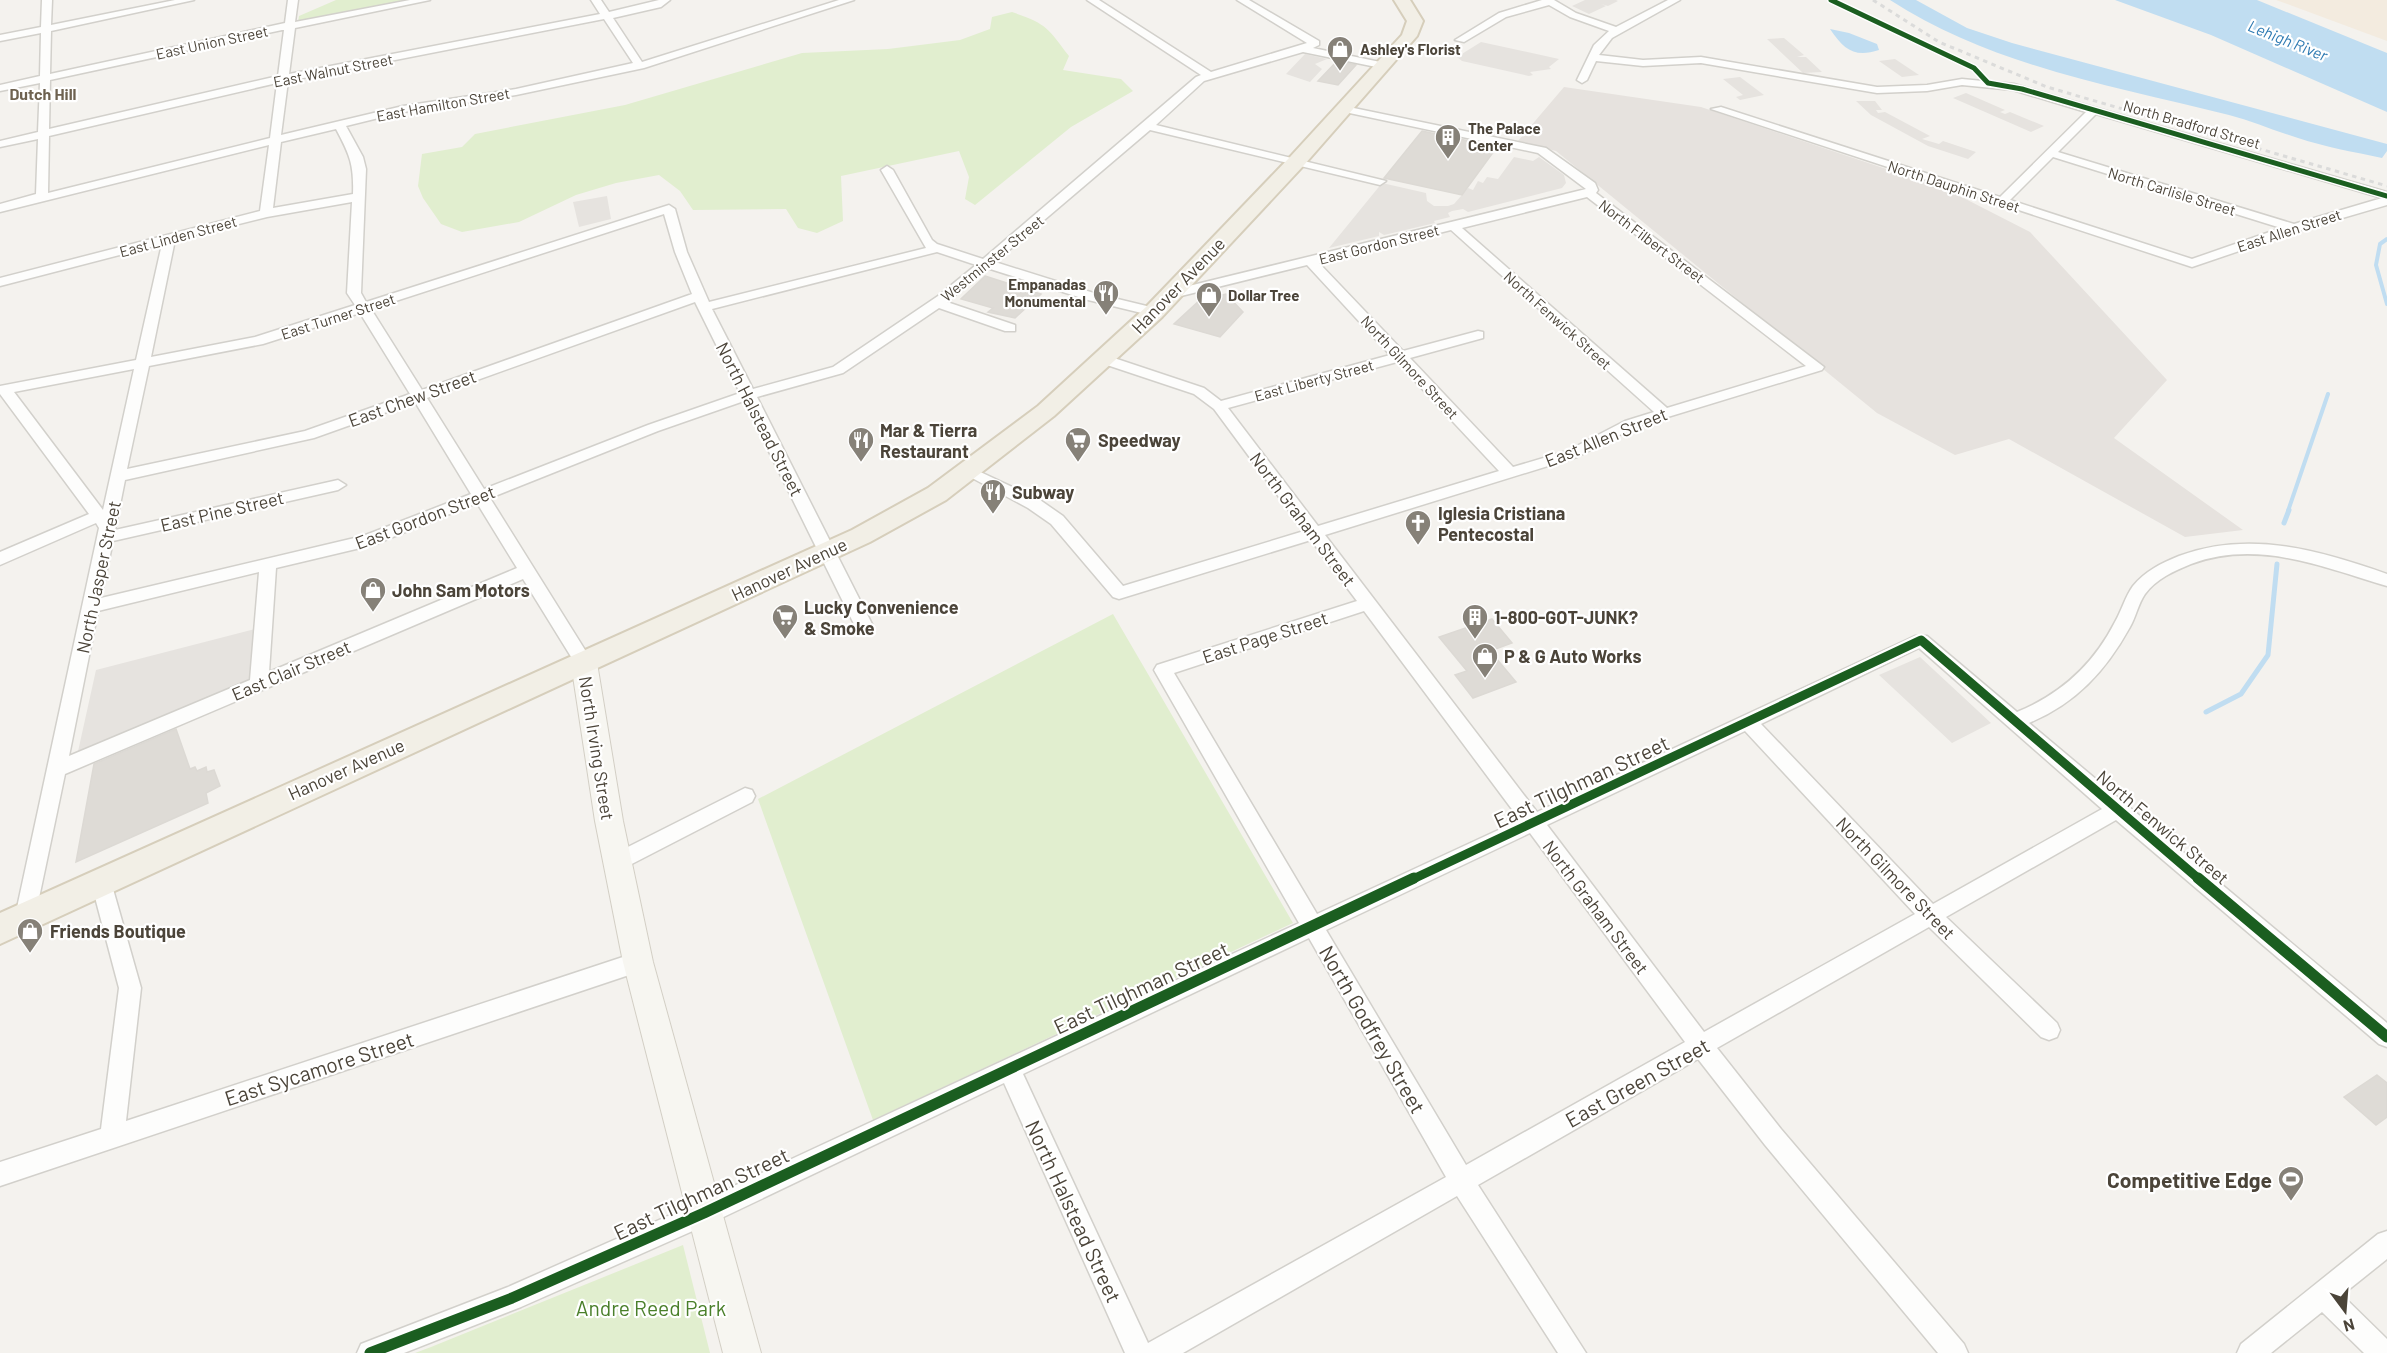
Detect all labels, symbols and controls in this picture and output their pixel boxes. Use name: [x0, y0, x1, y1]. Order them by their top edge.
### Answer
water label: Lehigh River: [2246, 16, 2332, 65]
street label: East Union Street: [154, 21, 270, 63]
shop icon: Ashley's Florist: [1325, 34, 1355, 72]
place label: Ashley's Florist: [1360, 40, 1461, 58]
street label: East Walnut Street: [272, 50, 394, 90]
street label: East Hamilton Street: [375, 83, 511, 125]
district label: Dutch Hill: [10, 84, 77, 103]
street label: North Bradford Street: [2121, 96, 2263, 152]
place label: The Palace Center: [1468, 119, 1541, 154]
building icon: The Palace Center: [1433, 122, 1463, 160]
street label: North Dauphin Street: [1886, 156, 2022, 216]
street label: North Carlisle Street: [2106, 163, 2238, 219]
street label: North Filbert Street: [1596, 195, 1708, 287]
street label: East Allen Street: [2235, 205, 2343, 255]
street label: Westminster Street: [937, 211, 1047, 305]
street label: East Linden Street: [117, 212, 239, 260]
street label: East Gordon Street: [1317, 220, 1441, 268]
street label: Hanover Avenue: [1127, 232, 1229, 338]
street label: North Fenwick Street: [1501, 267, 1615, 373]
place label: Empanadas Monumental: [1004, 275, 1086, 310]
restaurant icon: Empanadas Monumental: [1091, 278, 1121, 316]
shop icon: Dollar Tree: [1194, 280, 1224, 318]
place label: Dollar Tree: [1228, 286, 1299, 304]
street label: East Turner Street: [279, 289, 397, 343]
street label: North Gilmore Street: [1357, 312, 1463, 422]
street label: North Halstead Street: [712, 338, 808, 500]
street label: East Liberty Street: [1252, 355, 1376, 405]
street label: East Chew Street: [345, 365, 479, 431]
street label: East Allen Street: [1542, 402, 1670, 472]
place label: Mar & Tierra Restaurant: [880, 419, 977, 462]
restaurant icon: Mar & Tierra Restaurant: [846, 425, 876, 463]
supermarket icon: Speedway: [1063, 425, 1093, 463]
place label: Speedway: [1098, 429, 1181, 451]
street label: North Graham Street: [1245, 448, 1361, 590]
restaurant icon: Subway: [978, 477, 1008, 515]
street label: East Gordon Street: [352, 480, 498, 554]
place label: Subway: [1012, 481, 1074, 503]
street label: East Pine Street: [158, 486, 286, 536]
street label: North Jasper Street: [71, 499, 125, 655]
place label: Iglesia Cristiana Pentecostal: [1438, 502, 1565, 545]
church icon: Iglesia Cristiana Pentecostal: [1403, 508, 1433, 546]
street label: Hanover Avenue: [728, 533, 850, 605]
shop icon: John Sam Motors: [358, 575, 388, 613]
place label: John Sam Motors: [392, 579, 530, 601]
place label: Lucky Convenience & Smoke: [804, 596, 959, 639]
supermarket icon: Lucky Convenience & Smoke: [770, 602, 800, 640]
building icon: 1-800-GOT-JUNK?: [1460, 602, 1490, 640]
street label: East Page Street: [1199, 606, 1331, 668]
place label: 1-800-GOT-JUNK?: [1494, 606, 1638, 628]
street label: East Clair Street: [228, 635, 354, 705]
shop icon: P & G Auto Works: [1470, 641, 1500, 679]
place label: P & G Auto Works: [1504, 645, 1642, 667]
street label: North Irving Street: [575, 674, 619, 822]
street label: East Tilghman Street: [1489, 729, 1673, 833]
street label: Hanover Avenue: [284, 733, 408, 805]
street label: North Fenwick Street: [2092, 765, 2234, 889]
street label: North Gilmore Street: [1832, 812, 1960, 944]
street label: North Graham Street: [1538, 836, 1654, 978]
shop icon: Friends Boutique: [15, 916, 45, 954]
place label: Friends Boutique: [50, 920, 186, 942]
street label: East Tilghman Street: [1049, 935, 1233, 1039]
street label: North Godfrey Street: [1315, 941, 1431, 1117]
street label: East Sycamore Street: [221, 1026, 417, 1110]
street label: East Green Street: [1561, 1032, 1713, 1132]
street label: North Halstead Street: [1021, 1116, 1127, 1306]
street label: East Tilghman Street: [609, 1141, 793, 1245]
sports icon: Competitive Edge: [2276, 1164, 2306, 1202]
place label: Competitive Edge: [2107, 1167, 2272, 1192]
north arrow: [2315, 1281, 2375, 1341]
park label: Andre Reed Park: [576, 1295, 726, 1320]
text: N: [2342, 1315, 2357, 1336]

